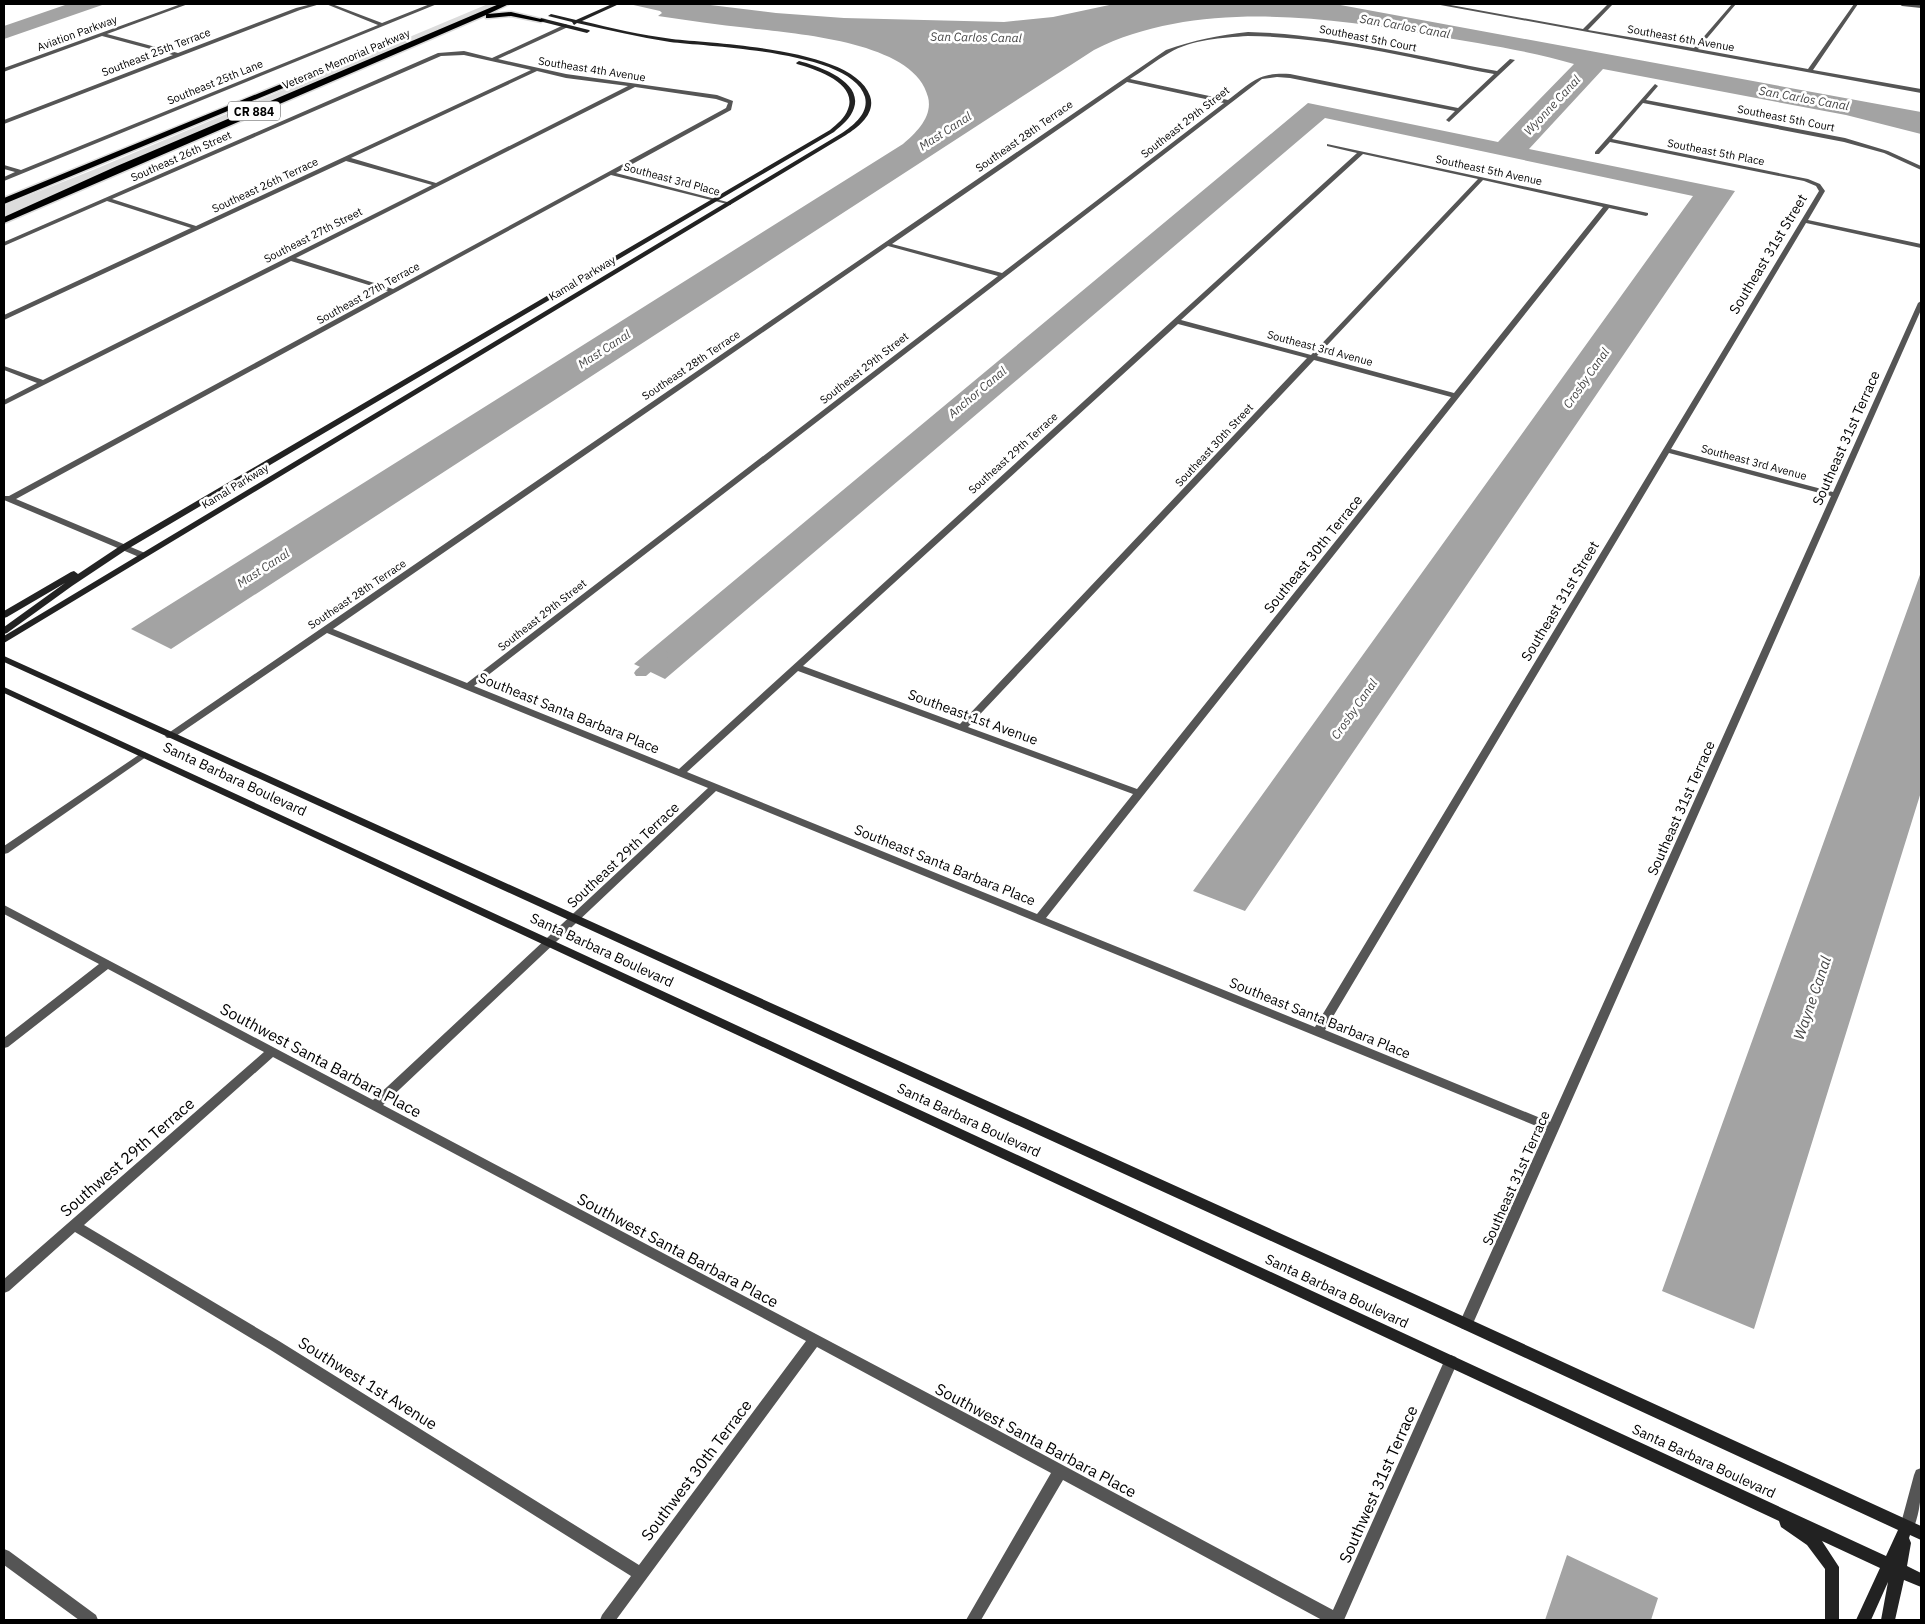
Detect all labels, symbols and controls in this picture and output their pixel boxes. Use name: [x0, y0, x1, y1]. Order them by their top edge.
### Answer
water label: San Carlos Canal: [1359, 11, 1452, 41]
street label: Aviation Parkway: [35, 12, 120, 54]
street label: Southeast 5th Court: [1318, 22, 1418, 54]
street label: Southeast 6th Avenue: [1626, 22, 1736, 54]
street label: Southeast 25th Terrace: [100, 25, 212, 79]
street label: Veterans Memorial Parkway: [280, 26, 412, 92]
water label: San Carlos Canal: [930, 29, 1023, 45]
street label: Southeast 4th Avenue: [537, 54, 647, 84]
street label: Southeast 25th Lane: [165, 56, 265, 108]
water label: Wyonne Canal: [1521, 71, 1584, 138]
street label: Southeast 29th Street: [1138, 83, 1232, 161]
water label: San Carlos Canal: [1758, 83, 1851, 113]
street label: Southeast 28th Terrace: [973, 97, 1075, 175]
road number: CR 884: [228, 102, 280, 120]
street label: Southeast 5th Court: [1736, 102, 1836, 134]
water label: Mast Canal: [916, 108, 975, 154]
street label: Southeast 26th Street: [129, 127, 234, 184]
street label: Southeast 5th Place: [1666, 136, 1766, 168]
street label: Southeast 5th Avenue: [1434, 152, 1544, 188]
street label: Southeast 26th Terrace: [210, 154, 320, 216]
street label: Southeast 3rd Place: [622, 159, 722, 199]
street label: Southeast 31st Street: [1725, 191, 1811, 317]
street label: Southeast 27th Street: [261, 204, 365, 266]
street label: Kamal Parkway: [546, 252, 618, 303]
street label: Southeast 27th Terrace: [314, 259, 422, 327]
water label: Mast Canal: [575, 326, 634, 372]
street label: Southeast 28th Terrace: [639, 327, 743, 403]
street label: Southeast 3rd Avenue: [1266, 327, 1374, 369]
street label: Southeast 29th Street: [817, 329, 911, 407]
water label: Crosby Canal: [1560, 344, 1613, 411]
water label: Anchor Canal: [944, 363, 1010, 421]
street label: Southeast 31st Terrace: [1808, 367, 1884, 508]
street label: Southeast 30th Street: [1172, 400, 1256, 490]
street label: Southeast 29th Terrace: [965, 409, 1061, 497]
street label: Southeast 3rd Avenue: [1700, 441, 1808, 483]
street label: Kamal Parkway: [199, 460, 271, 511]
street label: Southeast 30th Terrace: [1260, 491, 1366, 617]
street label: Southeast 31st Street: [1517, 538, 1603, 664]
water label: Mast Canal: [234, 545, 293, 591]
street label: Southeast 28th Terrace: [305, 556, 409, 632]
street label: Southeast 29th Street: [495, 576, 589, 654]
street label: Southeast Santa Barbara Place: [476, 668, 662, 758]
water label: Crosby Canal: [1328, 675, 1381, 742]
street label: Southeast 1st Avenue: [906, 685, 1041, 749]
street label: Southeast 31st Terrace: [1643, 737, 1719, 878]
street label: Santa Barbara Boulevard: [160, 738, 310, 820]
street label: Southeast 29th Terrace: [563, 798, 683, 912]
street label: Southeast Santa Barbara Place: [852, 820, 1038, 910]
street label: Santa Barbara Boulevard: [527, 909, 677, 991]
water label: Wayne Canal: [1789, 954, 1835, 1042]
street label: Southeast Santa Barbara Place: [1227, 973, 1413, 1063]
street label: Southwest Santa Barbara Place: [217, 998, 425, 1122]
street label: Santa Barbara Boulevard: [894, 1079, 1044, 1161]
street label: Southwest 29th Terrace: [56, 1093, 198, 1221]
street label: Southeast 31st Terrace: [1478, 1107, 1554, 1248]
street label: Southwest Santa Barbara Place: [574, 1188, 782, 1312]
street label: Santa Barbara Boulevard: [1262, 1250, 1412, 1332]
street label: Southwest 1st Avenue: [295, 1332, 441, 1434]
street label: Southwest Santa Barbara Place: [932, 1378, 1140, 1502]
street label: Southwest 30th Terrace: [636, 1395, 756, 1545]
street label: Southwest 31st Terrace: [1334, 1402, 1422, 1566]
street label: Santa Barbara Boulevard: [1629, 1420, 1779, 1502]

